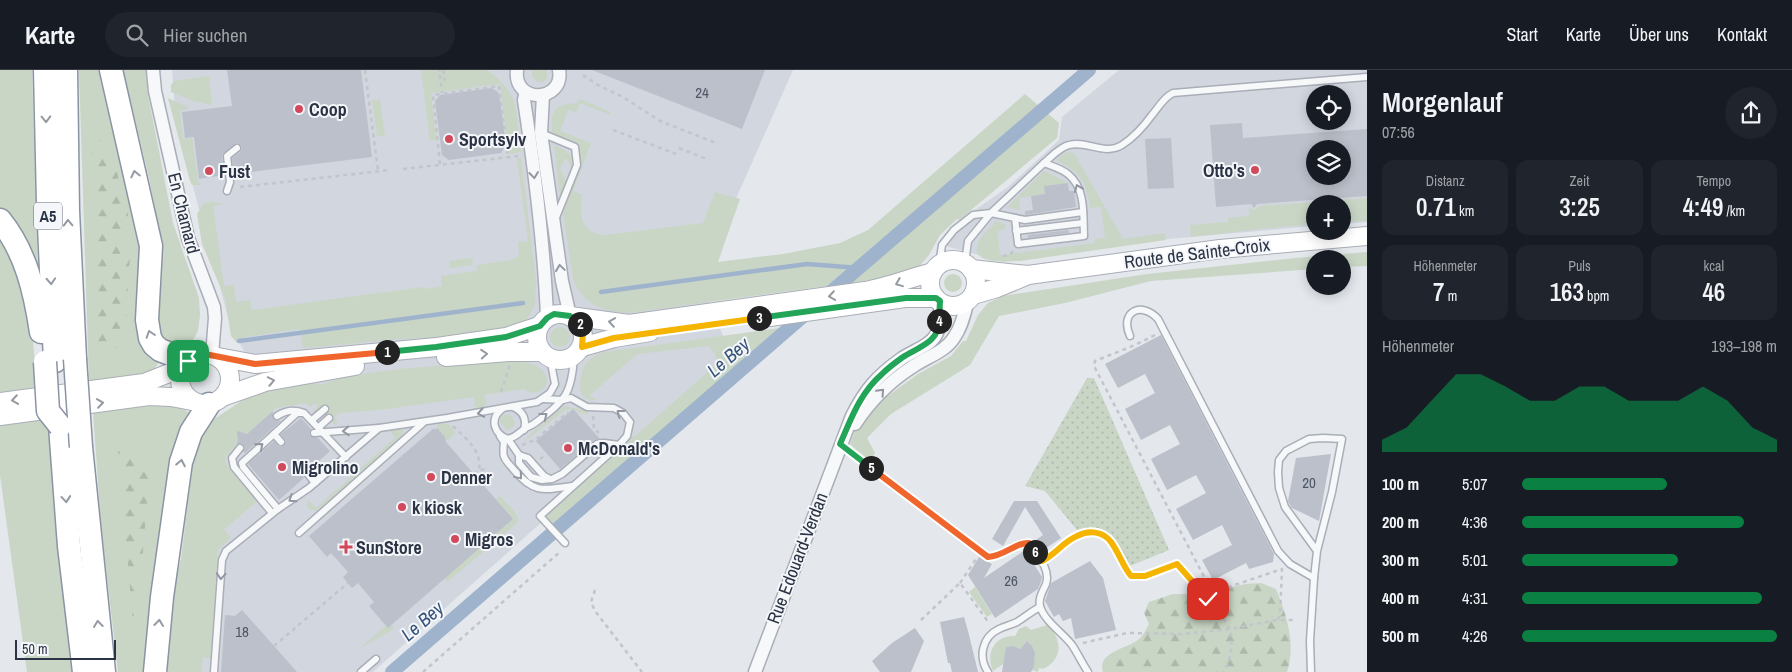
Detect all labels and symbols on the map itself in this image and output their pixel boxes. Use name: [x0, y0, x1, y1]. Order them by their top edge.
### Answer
house number: 24: [695, 82, 709, 103]
place label: Coop: [309, 97, 347, 122]
marker: Coop: [293, 103, 305, 115]
one-way arrow: [41, 115, 51, 123]
place label: Sportsylv: [459, 127, 527, 152]
marker: Sportsylv: [443, 133, 455, 145]
place label: Otto's: [1203, 158, 1245, 183]
place label: Fust: [219, 159, 250, 184]
marker: Otto's: [1249, 164, 1261, 176]
marker: Fust: [203, 165, 215, 177]
one-way arrow: [130, 170, 141, 179]
street label: En Chamard: [162, 170, 206, 256]
one-way arrow: [528, 172, 539, 180]
one-way arrow: [1074, 184, 1084, 193]
road number: A5: [34, 202, 62, 230]
one-way arrow: [63, 218, 74, 226]
street label: Route de Sainte-Croix: [1123, 232, 1272, 274]
one-way arrow: [555, 264, 565, 272]
one-way arrow: [45, 277, 56, 285]
one-way arrow: [895, 277, 904, 287]
one-way arrow: [827, 290, 835, 301]
pin: 3: [746, 306, 772, 330]
pin: 4: [926, 308, 952, 334]
pin: 2: [568, 312, 592, 336]
one-way arrow: [607, 317, 616, 327]
water label: Le Bey: [701, 330, 756, 383]
one-way arrow: [146, 331, 156, 339]
pin: [167, 340, 209, 382]
pin: 1: [374, 340, 400, 364]
one-way arrow: [480, 348, 488, 359]
one-way arrow: [266, 376, 275, 386]
one-way arrow: [875, 389, 884, 398]
one-way arrow: [11, 394, 19, 405]
one-way arrow: [97, 398, 105, 409]
one-way arrow: [476, 407, 485, 417]
one-way arrow: [617, 410, 626, 419]
one-way arrow: [538, 413, 547, 421]
one-way arrow: [342, 425, 350, 436]
place label: McDonald's: [578, 436, 660, 461]
marker: McDonald's: [562, 442, 574, 454]
one-way arrow: [254, 443, 263, 452]
place label: Migrolino: [292, 455, 358, 480]
pin: 5: [858, 456, 884, 480]
one-way arrow: [176, 458, 186, 467]
marker: Migrolino: [276, 461, 288, 473]
place label: Denner: [441, 465, 492, 490]
one-way arrow: [513, 470, 522, 479]
marker: Denner: [425, 471, 437, 483]
house number: 20: [1302, 472, 1316, 493]
street label: Rue Edouard-Verdan: [760, 489, 834, 627]
one-way arrow: [289, 493, 298, 502]
one-way arrow: [60, 495, 71, 503]
place label: k kiosk: [412, 495, 463, 520]
marker: k kiosk: [396, 501, 408, 513]
place label: Migros: [465, 527, 513, 552]
marker: Migros: [449, 533, 461, 545]
place label: SunStore: [356, 535, 422, 560]
pin: 6: [1022, 540, 1048, 564]
marker: SunStore: [340, 541, 352, 553]
house number: 26: [1004, 570, 1018, 591]
one-way arrow: [215, 573, 226, 581]
pin: [1187, 578, 1229, 620]
water label: Le Bey: [395, 594, 450, 647]
one-way arrow: [93, 619, 104, 627]
one-way arrow: [153, 619, 164, 627]
house number: 18: [235, 621, 249, 642]
scale bar: [15, 637, 116, 660]

